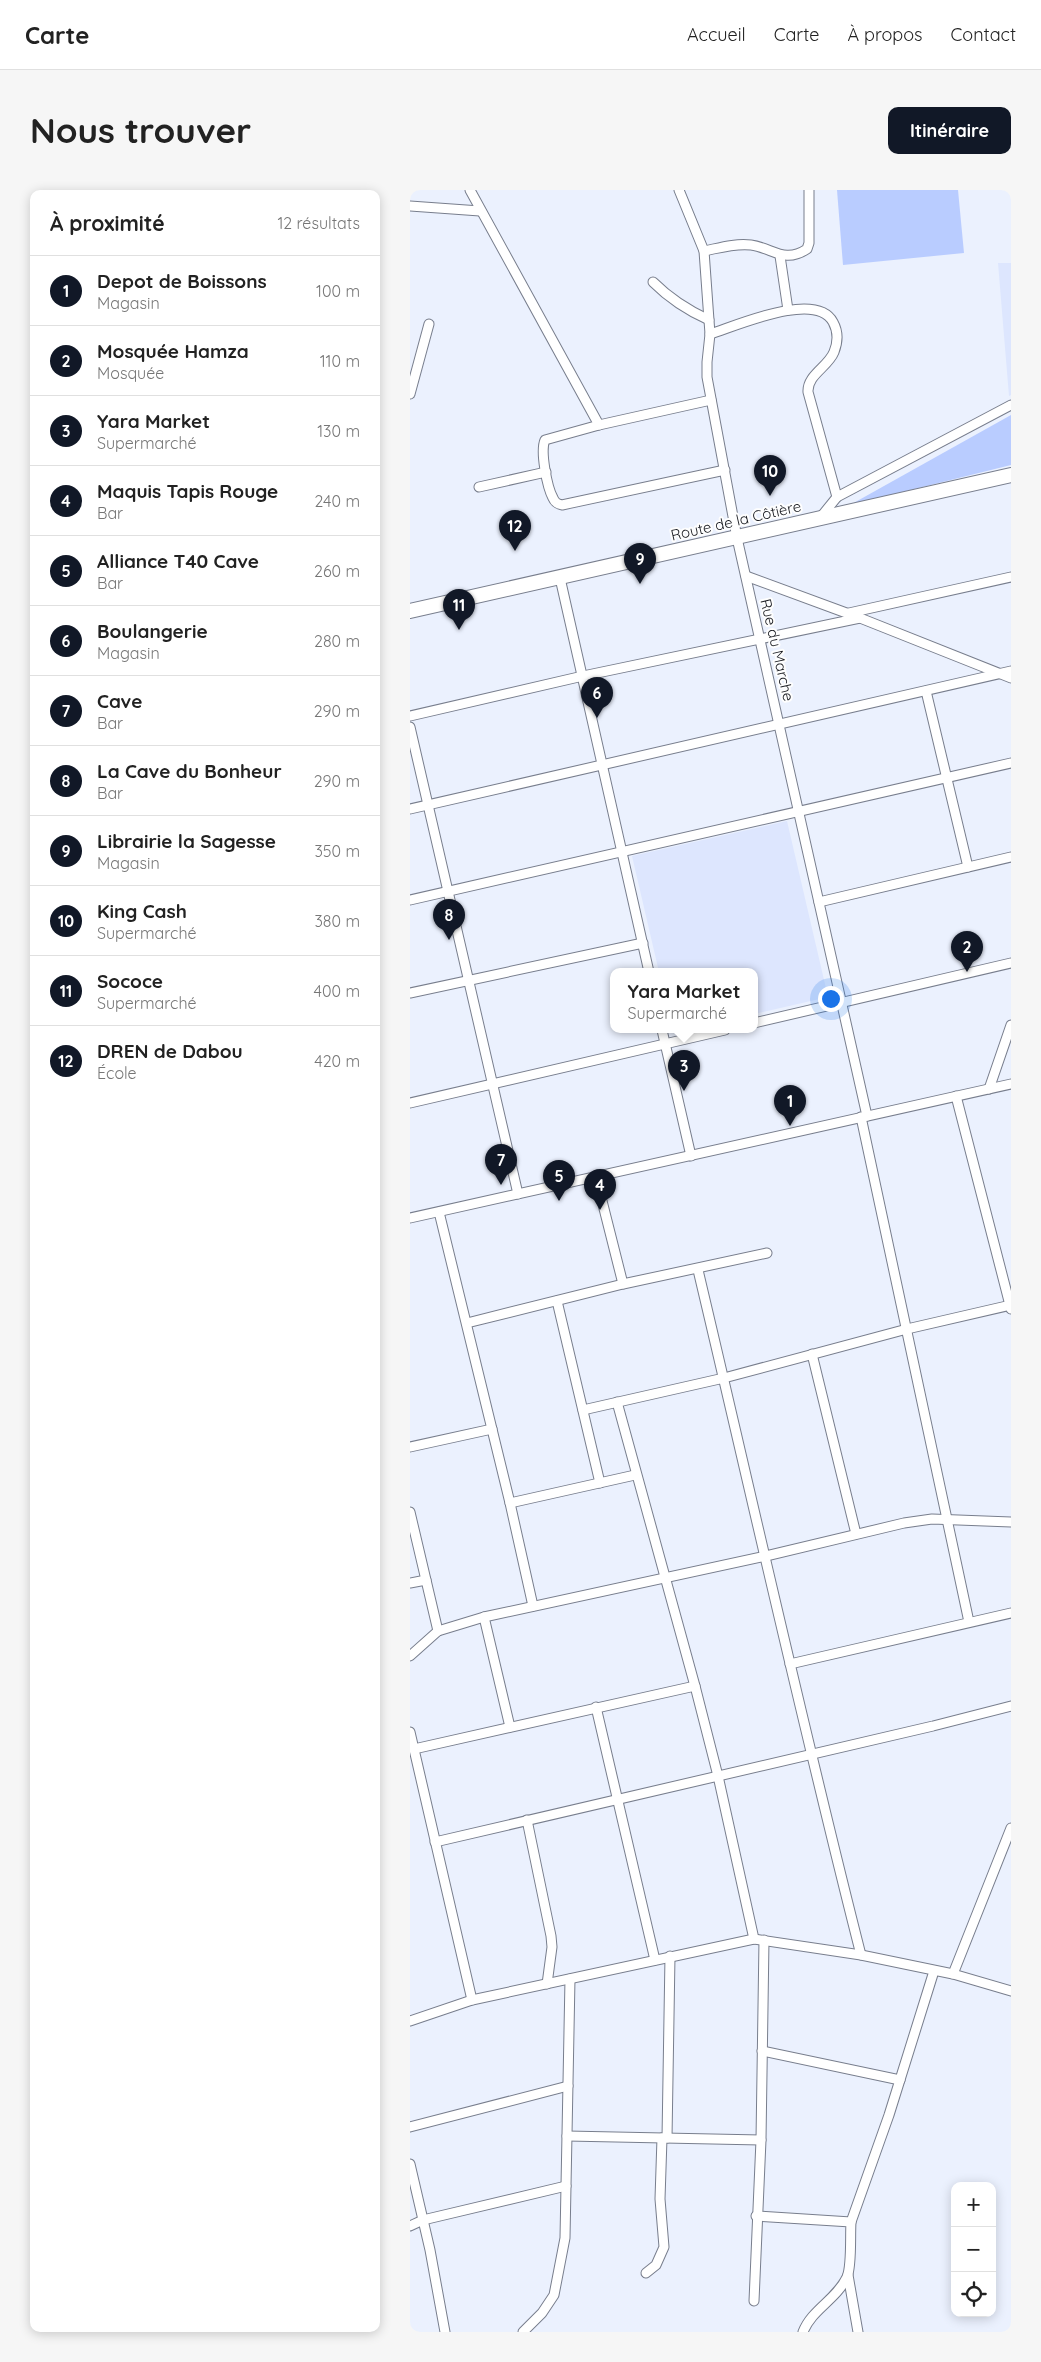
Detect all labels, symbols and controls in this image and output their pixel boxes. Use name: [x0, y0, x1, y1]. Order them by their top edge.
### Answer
text: Carte: [25, 20, 89, 50]
text: Accueil: [687, 23, 746, 46]
text: Carte: [774, 23, 819, 46]
text: À propos: [847, 23, 923, 46]
text: Contact: [951, 23, 1016, 46]
button: Itinéraire: [888, 107, 1011, 154]
text: Nous trouver: [30, 108, 251, 152]
text: À proximité: [50, 210, 165, 236]
text: 12 résultats: [277, 213, 360, 233]
text: Depot de Boissons: [97, 269, 267, 293]
text: 1: [63, 281, 69, 301]
text: 100 m: [316, 281, 360, 301]
text: Magasin: [97, 293, 160, 313]
text: Mosquée Hamza: [97, 339, 249, 363]
text: 2: [61, 351, 71, 371]
text: 110 m: [320, 351, 360, 371]
text: Mosquée: [97, 363, 164, 383]
text: Yara Market: [97, 409, 210, 433]
text: 3: [62, 421, 70, 441]
text: 130 m: [317, 421, 360, 441]
text: Supermarché: [97, 433, 197, 453]
pin: 10: [754, 455, 786, 496]
text: Maquis Tapis Rouge: [97, 479, 278, 503]
text: 4: [61, 491, 71, 511]
text: 240 m: [314, 491, 360, 511]
street label: Route de la Côtière: [669, 496, 803, 545]
text: Bar: [97, 503, 123, 523]
pin: 12: [499, 510, 531, 551]
pin: 9: [624, 543, 656, 584]
text: Alliance T40 Cave: [97, 549, 259, 573]
text: 5: [61, 561, 71, 581]
text: 260 m: [314, 561, 360, 581]
text: Bar: [97, 573, 123, 593]
pin: 11: [443, 589, 475, 630]
street label: Rue du Marche: [756, 597, 799, 703]
text: Boulangerie: [97, 619, 208, 643]
text: 6: [62, 631, 70, 651]
text: 280 m: [314, 631, 360, 651]
text: Magasin: [97, 643, 160, 663]
pin: 6: [581, 677, 613, 718]
text: Cave: [97, 689, 142, 713]
text: 7: [62, 701, 70, 721]
text: 290 m: [314, 701, 360, 721]
text: Bar: [97, 713, 123, 733]
text: La Cave du Bonheur: [97, 759, 282, 783]
text: 8: [62, 771, 70, 791]
text: 290 m: [314, 771, 360, 791]
text: Bar: [97, 783, 123, 803]
text: Librairie la Sagesse: [97, 829, 276, 853]
text: 9: [61, 841, 71, 861]
text: 350 m: [314, 841, 360, 861]
text: Magasin: [97, 853, 160, 873]
text: King Cash: [97, 899, 187, 923]
pin: 8: [433, 899, 465, 940]
text: 10: [58, 911, 74, 931]
text: 380 m: [314, 911, 360, 931]
text: Supermarché: [97, 923, 197, 943]
pin: 2: [951, 931, 983, 972]
popup: [610, 968, 758, 1033]
text: Sococe: [97, 969, 163, 993]
text: Yara Market: [627, 979, 741, 1003]
text: 11: [60, 981, 72, 1001]
text: 400 m: [314, 981, 360, 1001]
your location: [818, 986, 844, 1012]
text: Supermarché: [97, 993, 197, 1013]
text: Supermarché: [627, 1003, 727, 1023]
text: DREN de Dabou: [97, 1039, 243, 1063]
pin: 3: [668, 1050, 700, 1091]
text: 12: [58, 1051, 74, 1071]
text: 420 m: [314, 1051, 360, 1071]
text: École: [97, 1063, 137, 1083]
pin: 1: [774, 1085, 806, 1126]
pin: 7: [485, 1144, 517, 1185]
pin: 5: [543, 1160, 575, 1201]
pin: 4: [584, 1169, 616, 1210]
map controls: [951, 2182, 996, 2317]
button: +: [951, 2182, 996, 2227]
button: −: [951, 2227, 996, 2272]
button: locate: [951, 2272, 996, 2317]

